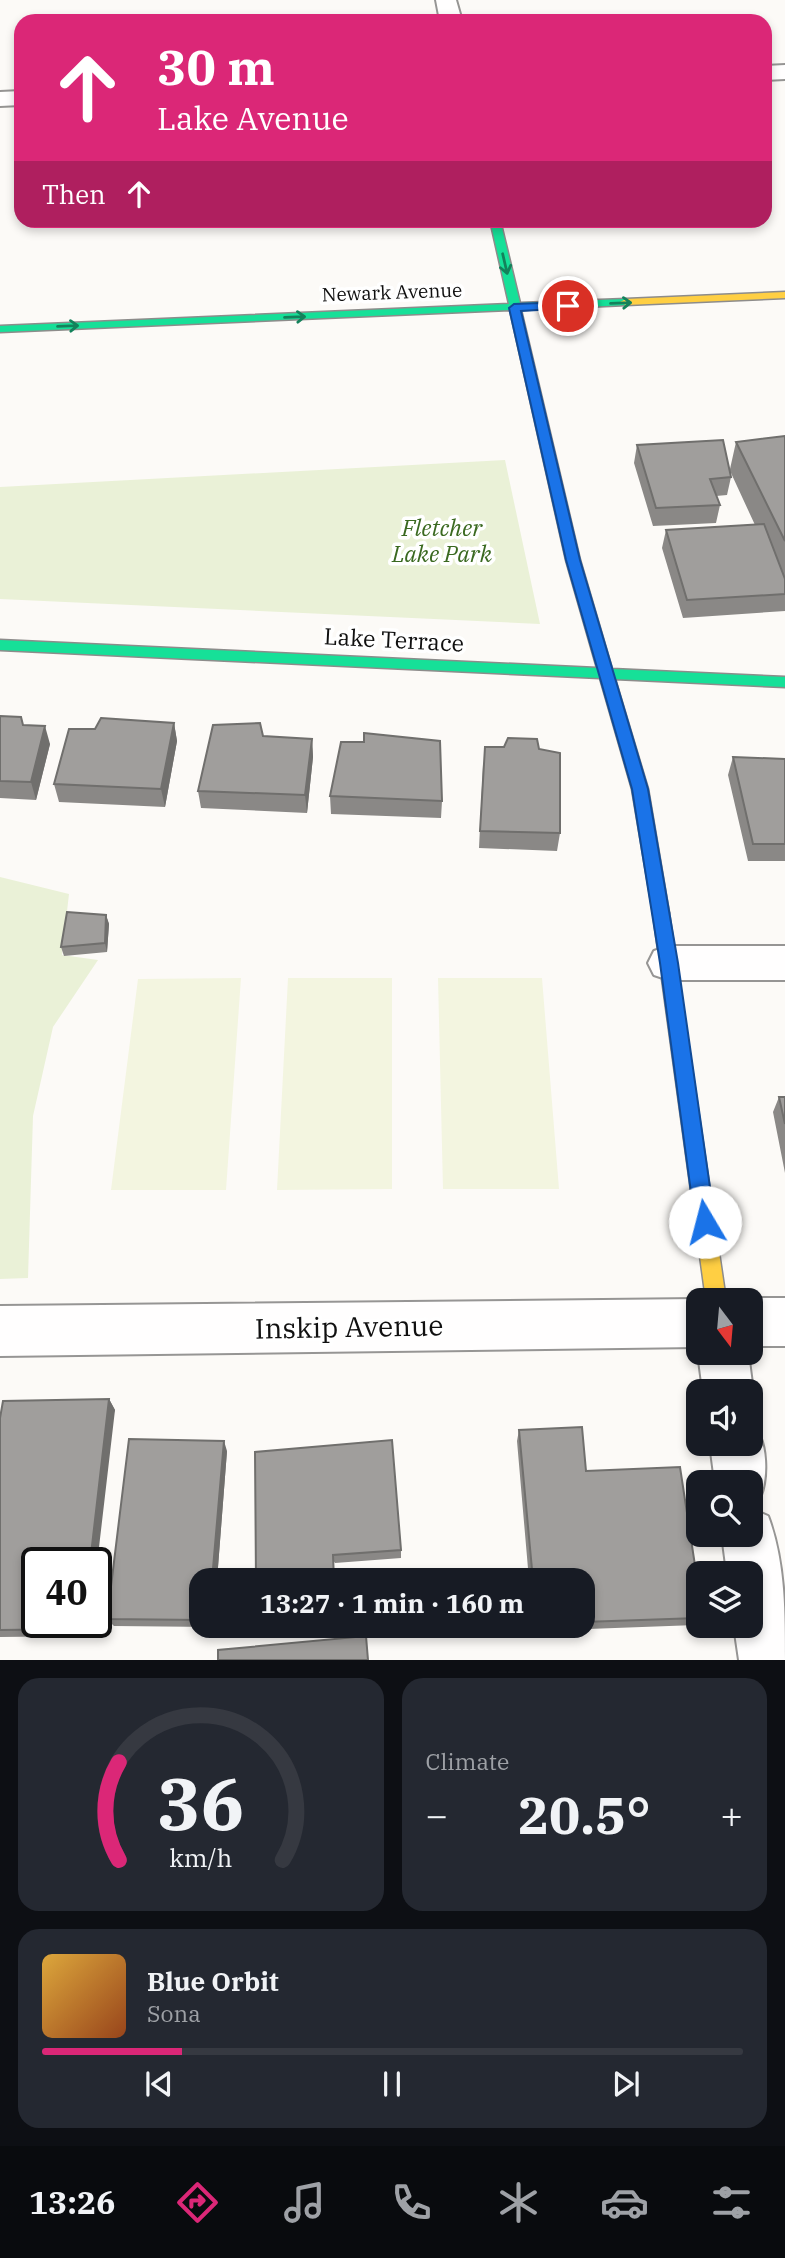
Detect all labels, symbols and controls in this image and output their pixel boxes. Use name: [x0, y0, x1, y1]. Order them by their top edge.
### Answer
text: 30 m: [157, 35, 275, 98]
icon: ahead: [42, 42, 133, 133]
text: Lake Avenue: [157, 97, 349, 139]
icon: ahead: [120, 175, 158, 213]
text: Then: [42, 177, 106, 211]
one-way arrow: [498, 252, 512, 275]
pin: [538, 276, 598, 336]
street label: Newark Avenue: [321, 278, 463, 306]
icon: arrive: [549, 287, 587, 325]
one-way arrow: [609, 297, 632, 310]
one-way arrow: [284, 310, 307, 323]
one-way arrow: [56, 320, 79, 333]
park label: Fletcher Lake Park: [391, 512, 493, 568]
street label: Lake Terrace: [323, 620, 465, 658]
position arrow: [668, 1185, 742, 1259]
north arrow: [686, 1288, 763, 1365]
map controls: [686, 1288, 763, 1638]
street label: Inskip Avenue: [254, 1306, 444, 1347]
button: sound: [686, 1379, 763, 1456]
button: search: [686, 1470, 763, 1547]
speed limit sign: 40: [21, 1547, 112, 1638]
button: layers: [686, 1561, 763, 1638]
text: 13:27 · 1 min · 160 m: [260, 1586, 524, 1620]
text: Climate: [426, 1746, 509, 1776]
text: 36: [157, 1756, 244, 1851]
text: 20.5°: [518, 1781, 651, 1848]
text: −: [426, 1790, 448, 1839]
text: +: [720, 1790, 743, 1839]
text: km/h: [169, 1841, 232, 1874]
text: Blue Orbit: [147, 1964, 279, 1998]
text: Sona: [147, 1998, 201, 2028]
icon: previous: [140, 2065, 178, 2103]
icon: pause: [373, 2065, 411, 2103]
icon: next: [607, 2065, 645, 2103]
icon: directions: [173, 2178, 222, 2227]
icon: music: [280, 2178, 329, 2227]
icon: phone: [387, 2178, 436, 2227]
icon: climate: [494, 2178, 543, 2227]
icon: car: [600, 2178, 649, 2227]
icon: filters: [707, 2178, 756, 2227]
text: 13:26: [29, 2181, 115, 2223]

